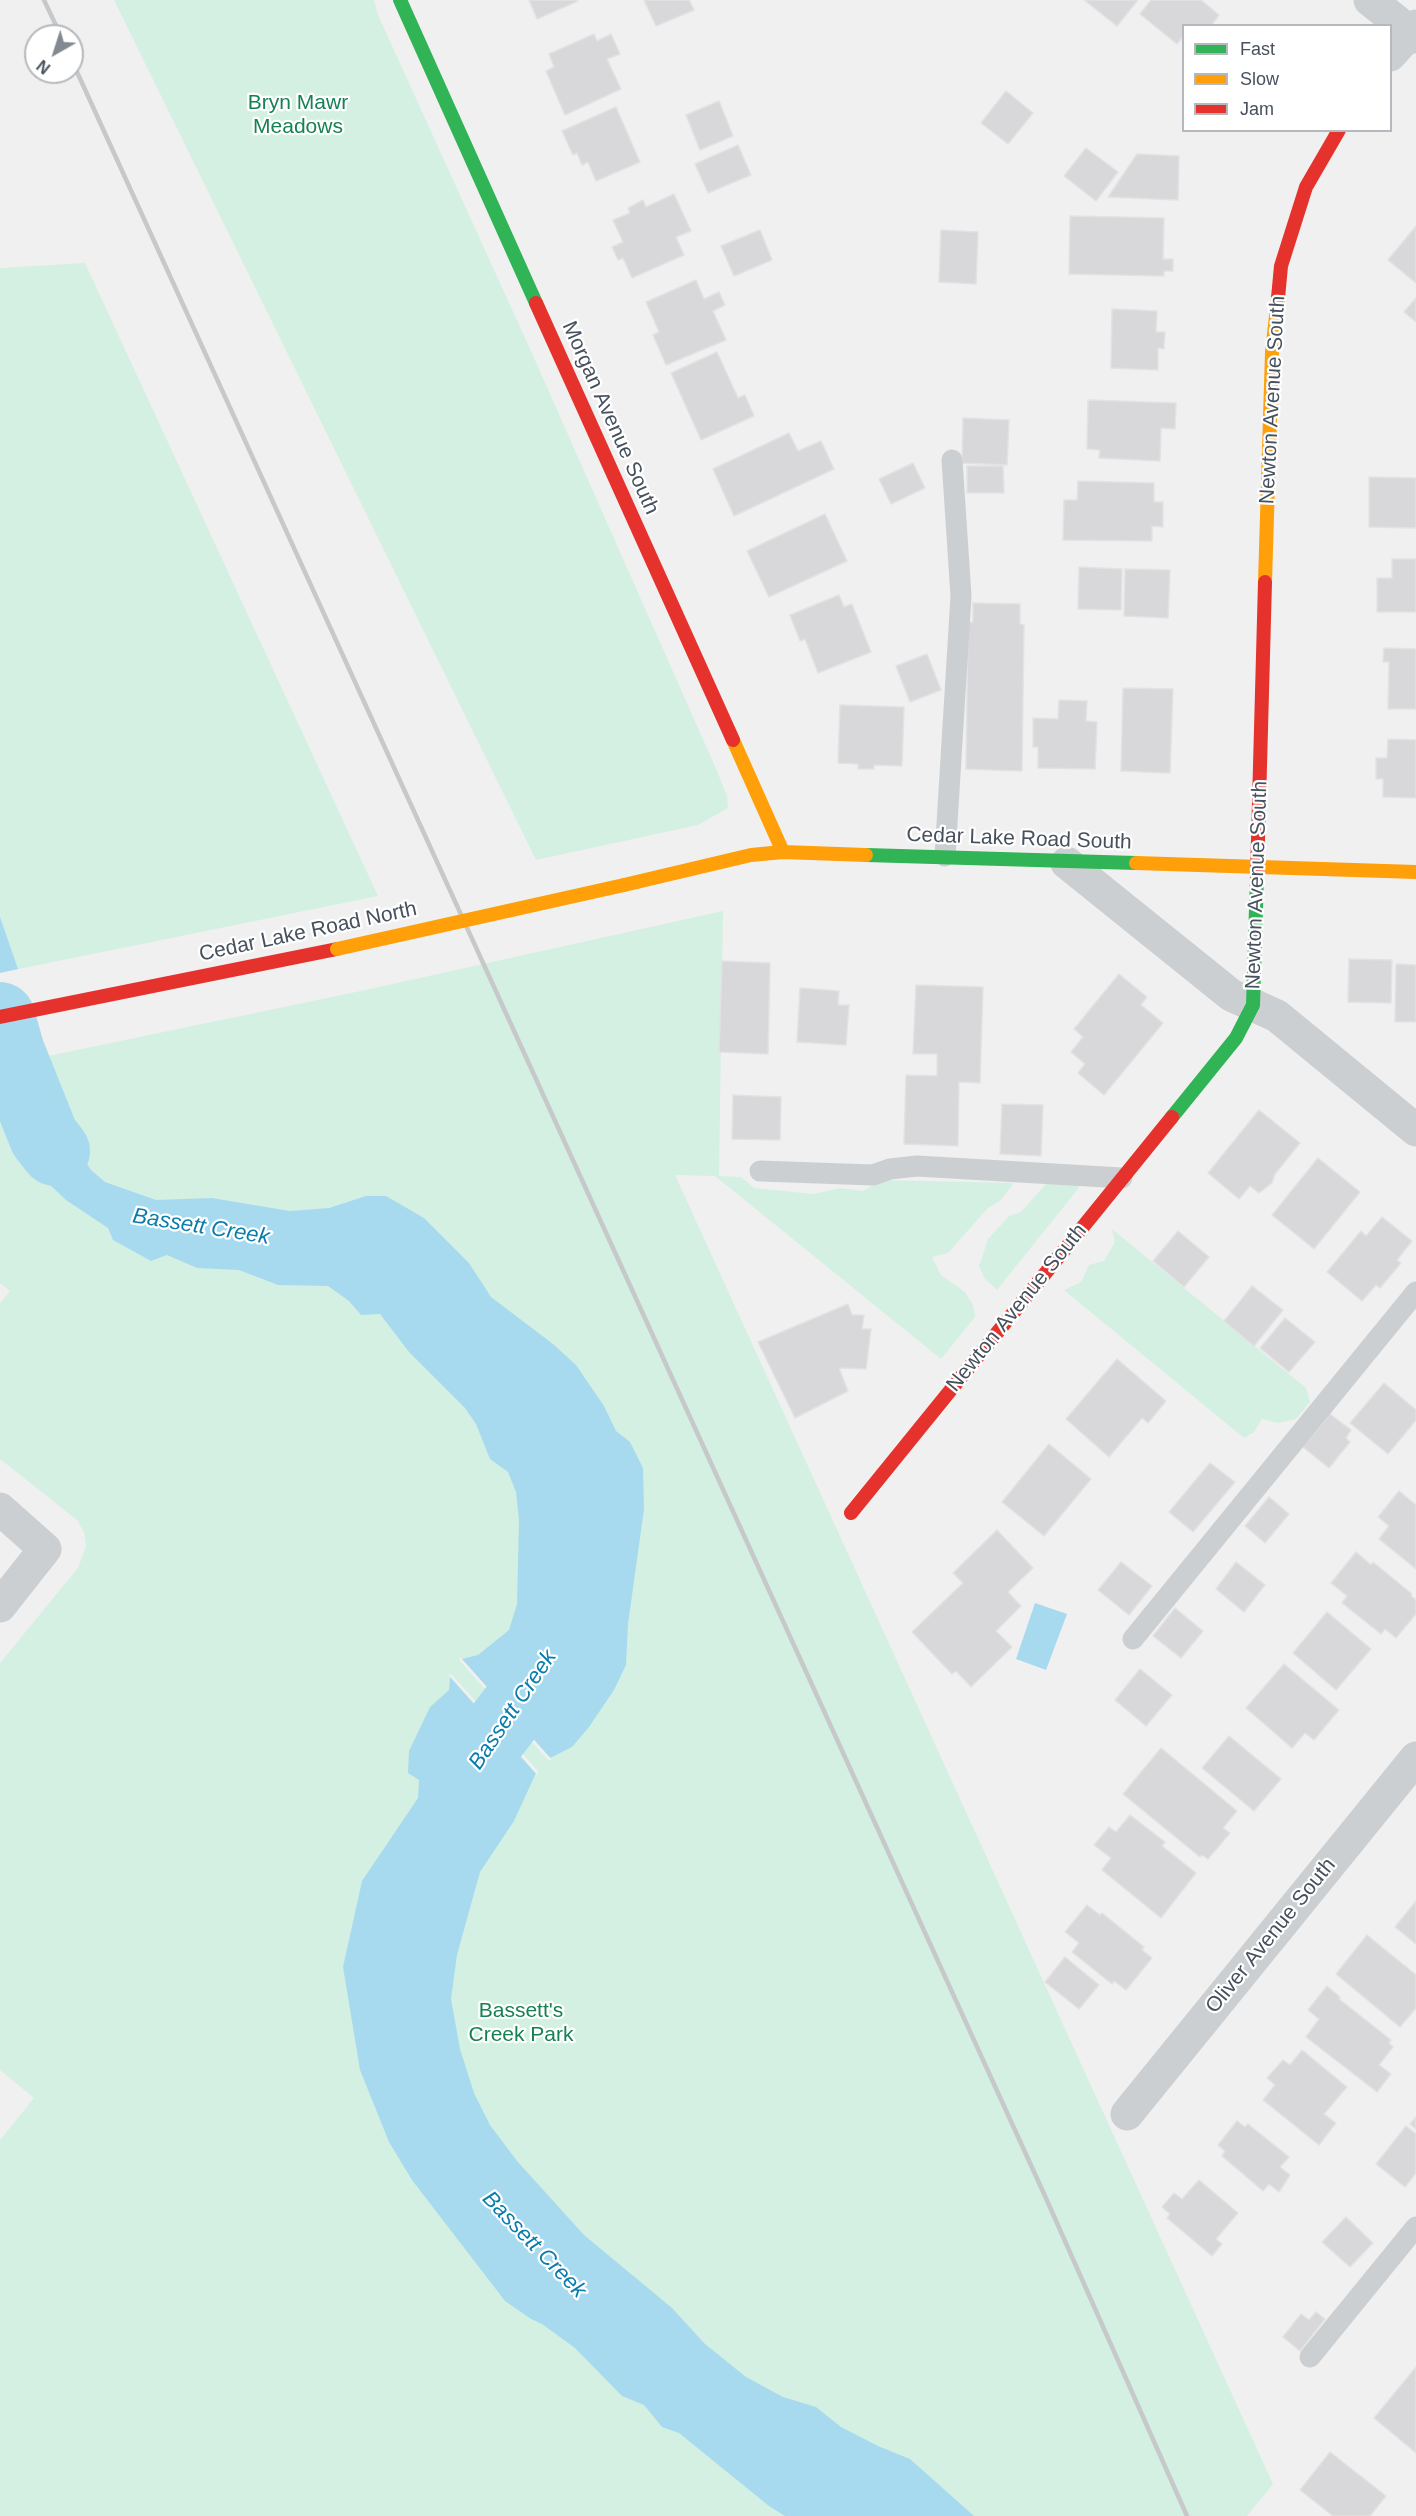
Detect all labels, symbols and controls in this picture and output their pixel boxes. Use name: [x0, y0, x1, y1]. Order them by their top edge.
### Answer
north arrow: [24, 24, 84, 84]
legend: [1182, 24, 1392, 132]
text: Fast: [1240, 39, 1275, 59]
text: N: [34, 57, 53, 77]
text: Slow: [1240, 69, 1279, 89]
park label: Bryn Mawr Meadows: [248, 90, 348, 140]
text: Jam: [1240, 99, 1274, 119]
street label: Newton Avenue South: [1255, 295, 1291, 505]
street label: Morgan Avenue South: [556, 318, 664, 518]
street label: Newton Avenue South: [1241, 780, 1273, 990]
street label: Cedar Lake Road South: [906, 822, 1132, 856]
street label: Cedar Lake Road North: [197, 897, 419, 967]
water label: Bassett Creek: [131, 1203, 271, 1251]
street label: Newton Avenue South: [942, 1219, 1092, 1397]
water label: Bassett Creek: [463, 1645, 563, 1775]
street label: Oliver Avenue South: [1201, 1853, 1341, 2019]
park label: Bassett's Creek Park: [468, 1998, 574, 2048]
water label: Bassett Creek: [477, 2186, 591, 2304]

